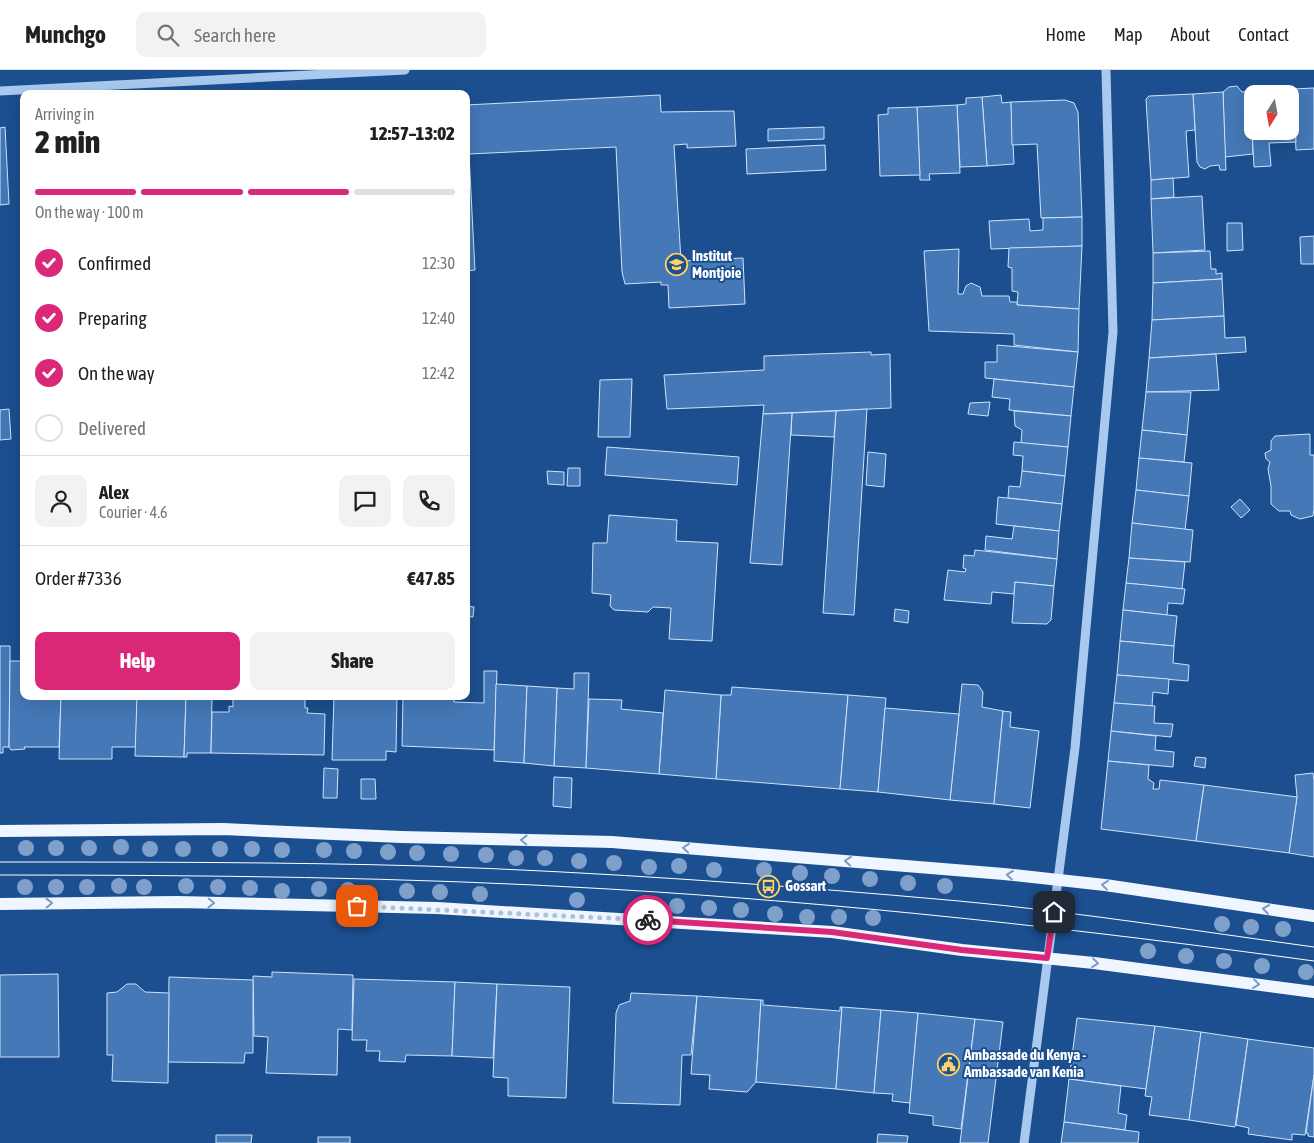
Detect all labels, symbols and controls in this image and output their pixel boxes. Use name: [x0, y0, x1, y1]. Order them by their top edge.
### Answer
search box: [136, 12, 486, 57]
text: Munchgo: [25, 21, 106, 48]
icon: search: [154, 21, 182, 49]
text: Search here: [194, 24, 276, 46]
text: Home: [1046, 24, 1086, 45]
text: Map: [1114, 24, 1143, 45]
text: About: [1171, 24, 1210, 45]
text: Contact: [1238, 24, 1289, 45]
north arrow: [1244, 85, 1299, 140]
map controls: [1244, 85, 1299, 140]
text: Arriving in: [35, 105, 95, 123]
text: 12:57–13:02: [370, 122, 455, 144]
text: 2 min: [35, 123, 100, 160]
text: On the way · 100 m: [35, 203, 144, 221]
place label: Institut Montjoie: [692, 247, 742, 281]
icon: check: [35, 249, 63, 277]
text: Confirmed: [78, 252, 151, 274]
school or university icon: Institut Montjoie: [664, 253, 688, 277]
text: 12:30: [422, 254, 455, 272]
icon: check: [35, 304, 63, 332]
text: Preparing: [78, 307, 147, 329]
text: 12:40: [422, 309, 455, 327]
icon: check: [35, 359, 63, 387]
text: On the way: [78, 362, 155, 384]
text: 12:42: [422, 364, 455, 382]
text: Delivered: [78, 417, 146, 439]
button: person: [35, 475, 87, 527]
button: chat: [339, 475, 391, 527]
button: phone: [403, 475, 455, 527]
text: Alex: [99, 481, 129, 503]
text: Courier · 4.6: [99, 503, 168, 521]
text: Order #7336: [35, 567, 122, 589]
text: €47.85: [407, 567, 455, 589]
button: Help: [35, 632, 240, 690]
button: Share: [250, 632, 455, 690]
one-way arrow: [520, 835, 528, 845]
one-way arrow: [682, 843, 690, 854]
one-way arrow: [844, 856, 852, 867]
one-way arrow: [1006, 870, 1014, 881]
bus stop icon: Gossart: [757, 874, 781, 898]
place label: Gossart: [785, 877, 827, 894]
one-way arrow: [1101, 880, 1109, 891]
pin: [336, 885, 378, 927]
pin: [1033, 891, 1075, 933]
icon: bag: [343, 892, 371, 920]
courier: [623, 895, 673, 945]
one-way arrow: [207, 897, 215, 908]
one-way arrow: [45, 898, 53, 908]
icon: home: [1040, 898, 1068, 926]
one-way arrow: [1261, 904, 1270, 914]
icon: bike: [634, 906, 662, 934]
one-way arrow: [1092, 957, 1100, 968]
one-way arrow: [1253, 978, 1261, 989]
place label: Ambassade du Kenya - Ambassade van Kenia: [963, 1046, 1086, 1080]
public building icon: Ambassade du Kenya - Ambassade van Kenia: [936, 1052, 960, 1076]

